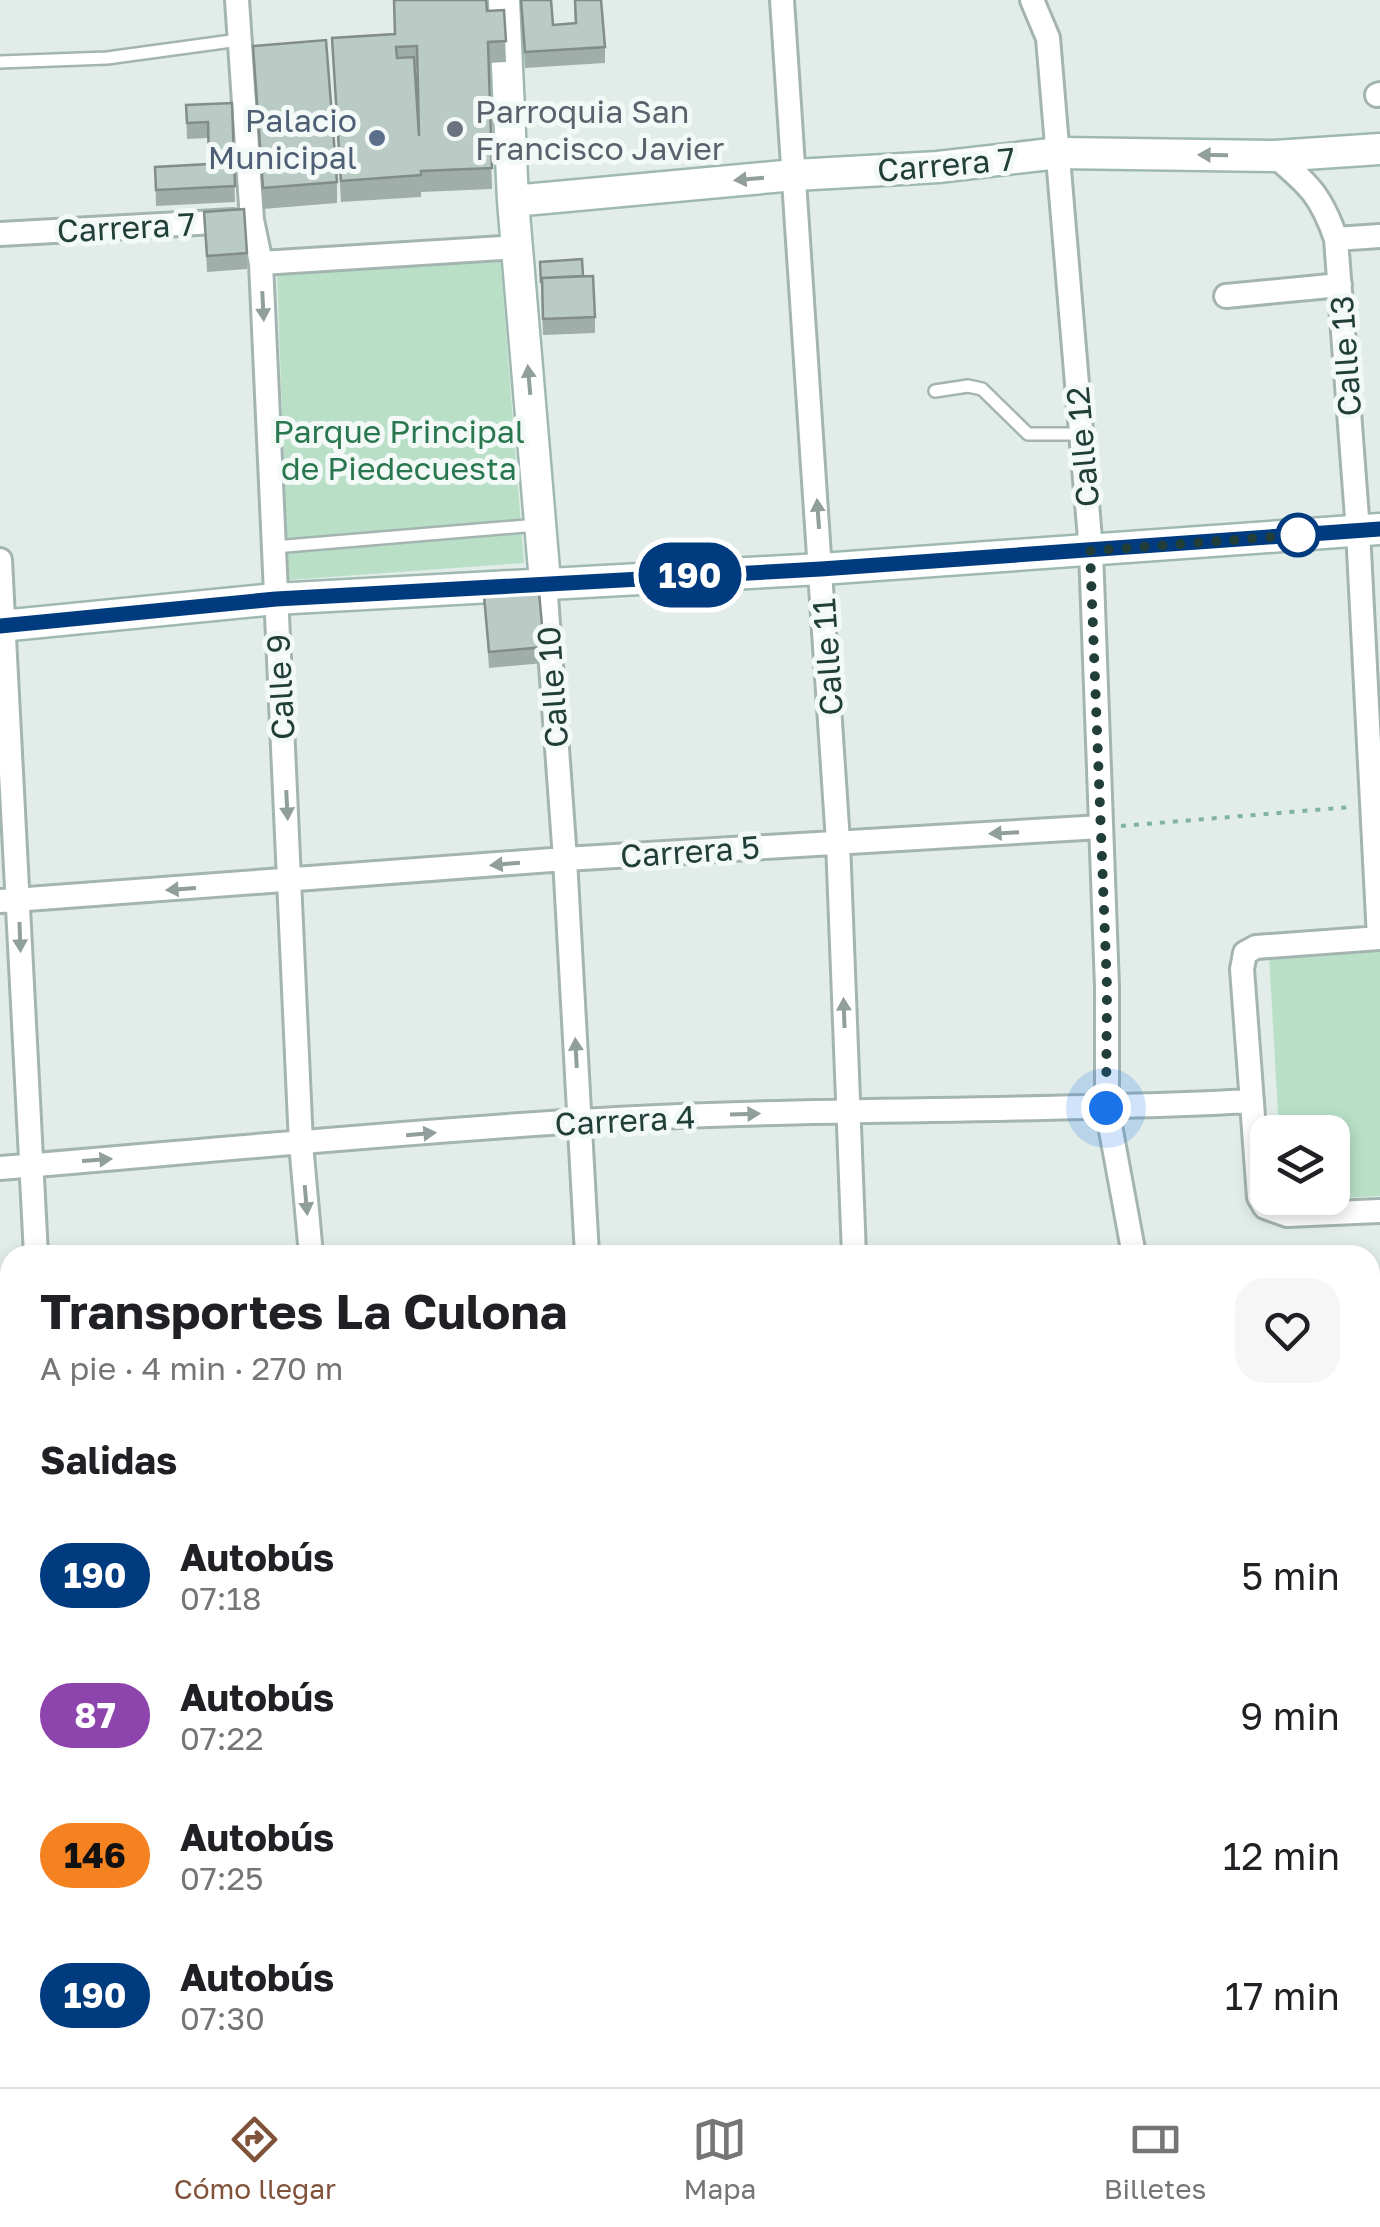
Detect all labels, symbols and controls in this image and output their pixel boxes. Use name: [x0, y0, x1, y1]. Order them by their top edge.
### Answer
place label: Parroquia San Francisco Javier: [475, 92, 724, 167]
place label: Palacio Municipal: [208, 101, 357, 176]
marker: Parroquia San Francisco Javier: [444, 118, 466, 140]
marker: Palacio Municipal: [366, 127, 388, 149]
street label: Carrera 7: [875, 139, 1017, 189]
one-way arrow: [1196, 147, 1228, 163]
one-way arrow: [733, 172, 765, 188]
street label: Carrera 7: [56, 204, 196, 250]
one-way arrow: [255, 291, 271, 322]
street label: Calle 13: [1322, 294, 1368, 418]
one-way arrow: [521, 364, 537, 395]
street label: Calle 12: [1058, 385, 1106, 509]
park label: Parque Principal de Piedecuesta: [273, 412, 525, 487]
one-way arrow: [809, 497, 825, 529]
unlabelled marker: [1277, 514, 1319, 556]
line badge: 190: [632, 542, 748, 608]
text: 190: [658, 554, 722, 596]
street label: Calle 11: [804, 597, 850, 717]
street label: Calle 10: [529, 625, 575, 749]
street label: Calle 9: [258, 633, 302, 741]
one-way arrow: [279, 790, 295, 822]
one-way arrow: [988, 825, 1020, 841]
street label: Carrera 5: [619, 827, 761, 875]
one-way arrow: [489, 857, 521, 873]
one-way arrow: [165, 881, 196, 897]
one-way arrow: [12, 922, 28, 954]
one-way arrow: [836, 996, 852, 1028]
one-way arrow: [568, 1036, 584, 1068]
your location: [1081, 1083, 1131, 1133]
street label: Carrera 4: [554, 1097, 696, 1143]
one-way arrow: [730, 1106, 762, 1122]
map controls: [1250, 1115, 1350, 1215]
button: layers: [1250, 1115, 1350, 1215]
one-way arrow: [406, 1126, 438, 1142]
one-way arrow: [82, 1152, 114, 1168]
one-way arrow: [298, 1184, 314, 1216]
button: heart: [1235, 1278, 1340, 1383]
text: Transportes La Culona: [40, 1282, 567, 1340]
text: A pie · 4 min · 270 m: [40, 1349, 343, 1387]
text: Salidas: [40, 1437, 177, 1482]
text: Autobús: [180, 1534, 334, 1579]
text: 5 min: [1241, 1553, 1340, 1598]
text: 190: [63, 1554, 127, 1596]
text: 07:18: [180, 1579, 261, 1617]
text: Autobús: [180, 1674, 334, 1719]
text: 9 min: [1240, 1693, 1340, 1738]
text: 87: [74, 1694, 116, 1736]
text: 07:22: [180, 1719, 264, 1757]
text: Autobús: [180, 1814, 334, 1859]
text: 12 min: [1223, 1833, 1340, 1878]
text: 146: [64, 1834, 126, 1876]
text: 07:25: [180, 1859, 264, 1897]
text: Autobús: [180, 1954, 334, 1999]
text: 17 min: [1225, 1973, 1340, 2018]
text: 190: [63, 1974, 127, 2016]
text: 07:30: [180, 1999, 265, 2037]
tab: Cómo llegar: [174, 2112, 336, 2205]
tab: Mapa: [683, 2112, 756, 2205]
tab: Billetes: [1104, 2112, 1206, 2205]

